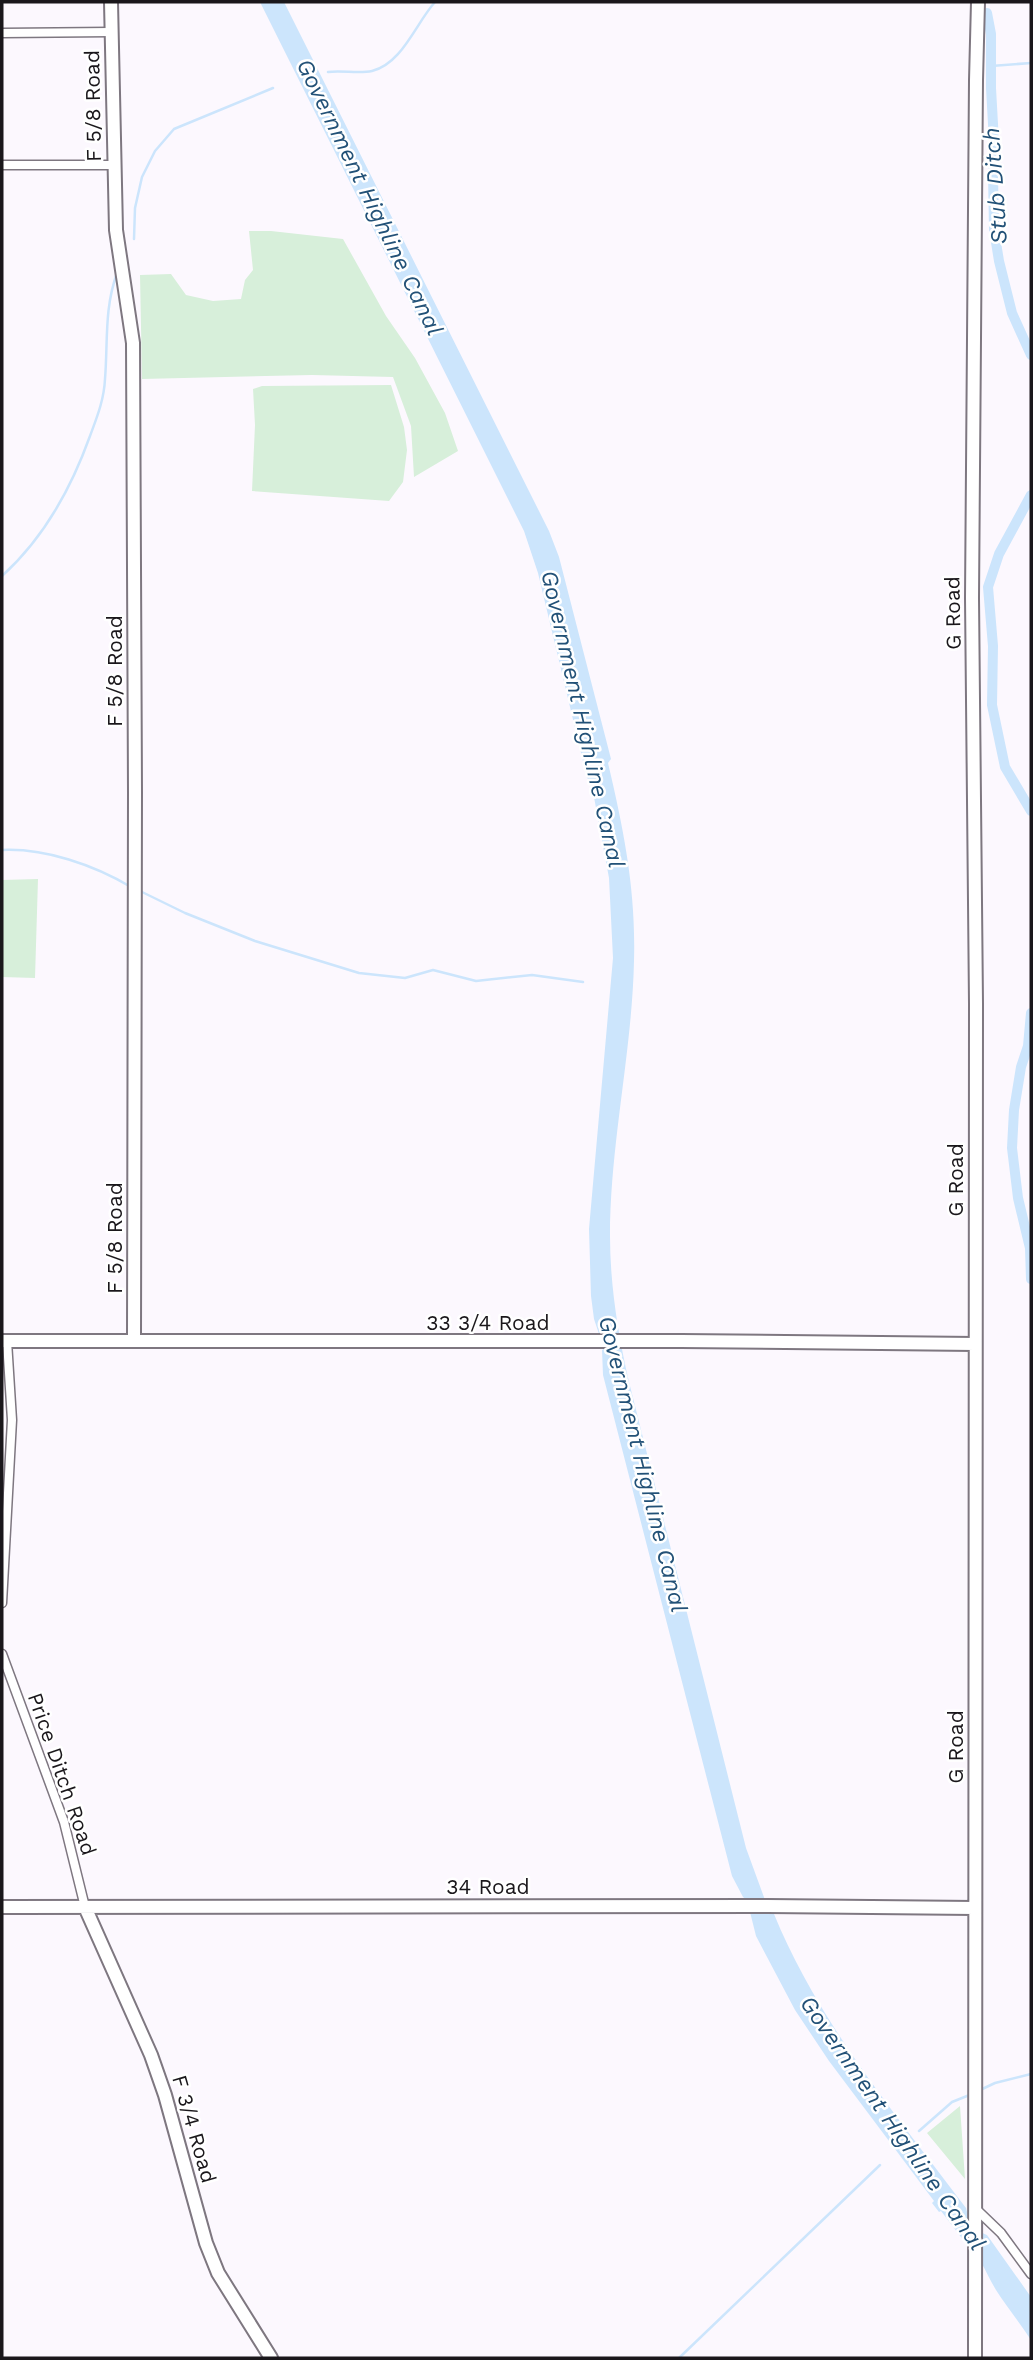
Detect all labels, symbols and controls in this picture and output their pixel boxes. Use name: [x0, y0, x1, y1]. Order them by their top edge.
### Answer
street label: F 5/8 Road: [79, 50, 106, 162]
water label: Government Highline Canal: [291, 54, 448, 340]
water label: Stub Ditch: [978, 127, 1013, 245]
water label: Government Highline Canal: [535, 568, 630, 871]
street label: G Road: [939, 576, 966, 650]
street label: F 5/8 Road: [102, 615, 127, 727]
street label: G Road: [943, 1143, 968, 1217]
street label: F 5/8 Road: [102, 1182, 127, 1294]
street label: 33 3/4 Road: [426, 1310, 550, 1335]
water label: Government Highline Canal: [593, 1313, 692, 1615]
street label: Price Ditch Road: [23, 1689, 102, 1859]
street label: G Road: [943, 1710, 968, 1784]
street label: 34 Road: [446, 1874, 530, 1899]
water label: Government Highline Canal: [794, 1991, 991, 2256]
street label: F 3/4 Road: [167, 2072, 222, 2186]

